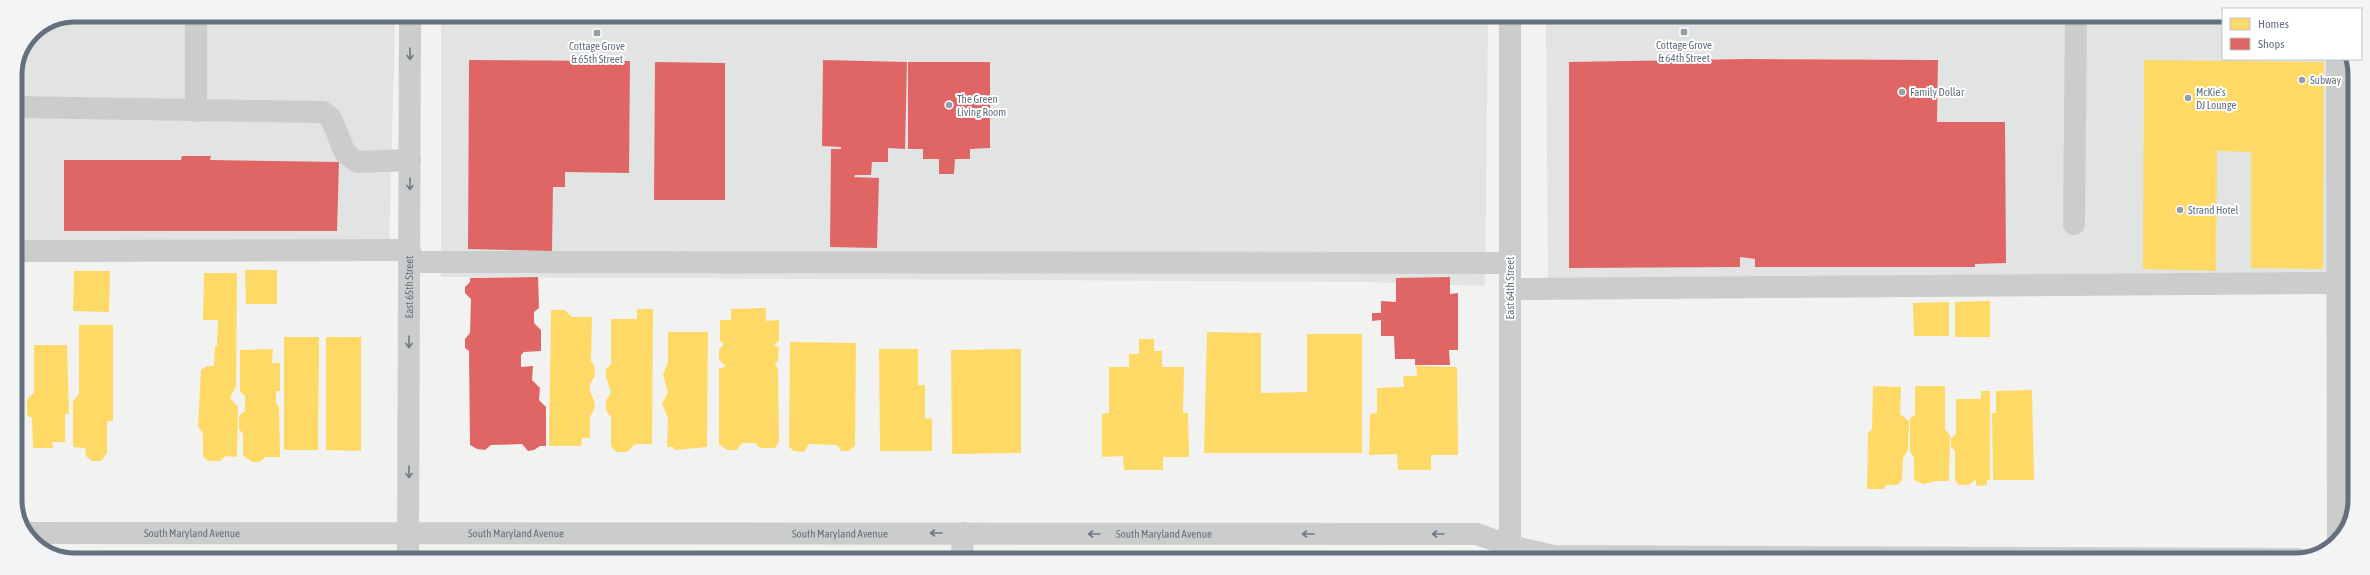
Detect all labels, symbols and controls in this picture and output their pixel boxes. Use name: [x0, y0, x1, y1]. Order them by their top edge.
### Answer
legend: [2222, 8, 2362, 60]
text: Homes: [2258, 17, 2289, 31]
marker: Cottage Grove & 64th Street: [1679, 27, 1689, 37]
marker: Cottage Grove & 65th Street: [592, 28, 602, 38]
text: Shops: [2258, 37, 2284, 51]
place label: Cottage Grove & 64th Street: [1656, 39, 1712, 64]
place label: Cottage Grove & 65th Street: [569, 40, 625, 65]
one-way arrow: [406, 47, 414, 60]
place label: Subway: [2310, 74, 2342, 86]
marker: Subway: [2297, 75, 2307, 85]
place label: Family Dollar: [1910, 86, 1965, 98]
place label: McKie's DJ Lounge: [2196, 86, 2236, 111]
marker: Family Dollar: [1897, 87, 1907, 97]
place label: The Green Living Room: [957, 93, 1006, 118]
marker: McKie's DJ Lounge: [2183, 93, 2193, 103]
marker: The Green Living Room: [944, 100, 954, 110]
one-way arrow: [406, 177, 414, 190]
place label: Strand Hotel: [2188, 204, 2239, 216]
marker: Strand Hotel: [2175, 205, 2185, 215]
street label: East 65th Street: [403, 256, 415, 318]
street label: East 64th Street: [1504, 257, 1516, 319]
one-way arrow: [405, 335, 413, 348]
one-way arrow: [405, 465, 413, 478]
street label: South Maryland Avenue: [144, 527, 240, 539]
street label: South Maryland Avenue: [468, 527, 564, 539]
street label: South Maryland Avenue: [792, 528, 888, 540]
street label: South Maryland Avenue: [1116, 528, 1212, 540]
one-way arrow: [930, 529, 943, 537]
one-way arrow: [1088, 530, 1101, 538]
one-way arrow: [1302, 530, 1315, 538]
one-way arrow: [1432, 530, 1445, 538]

